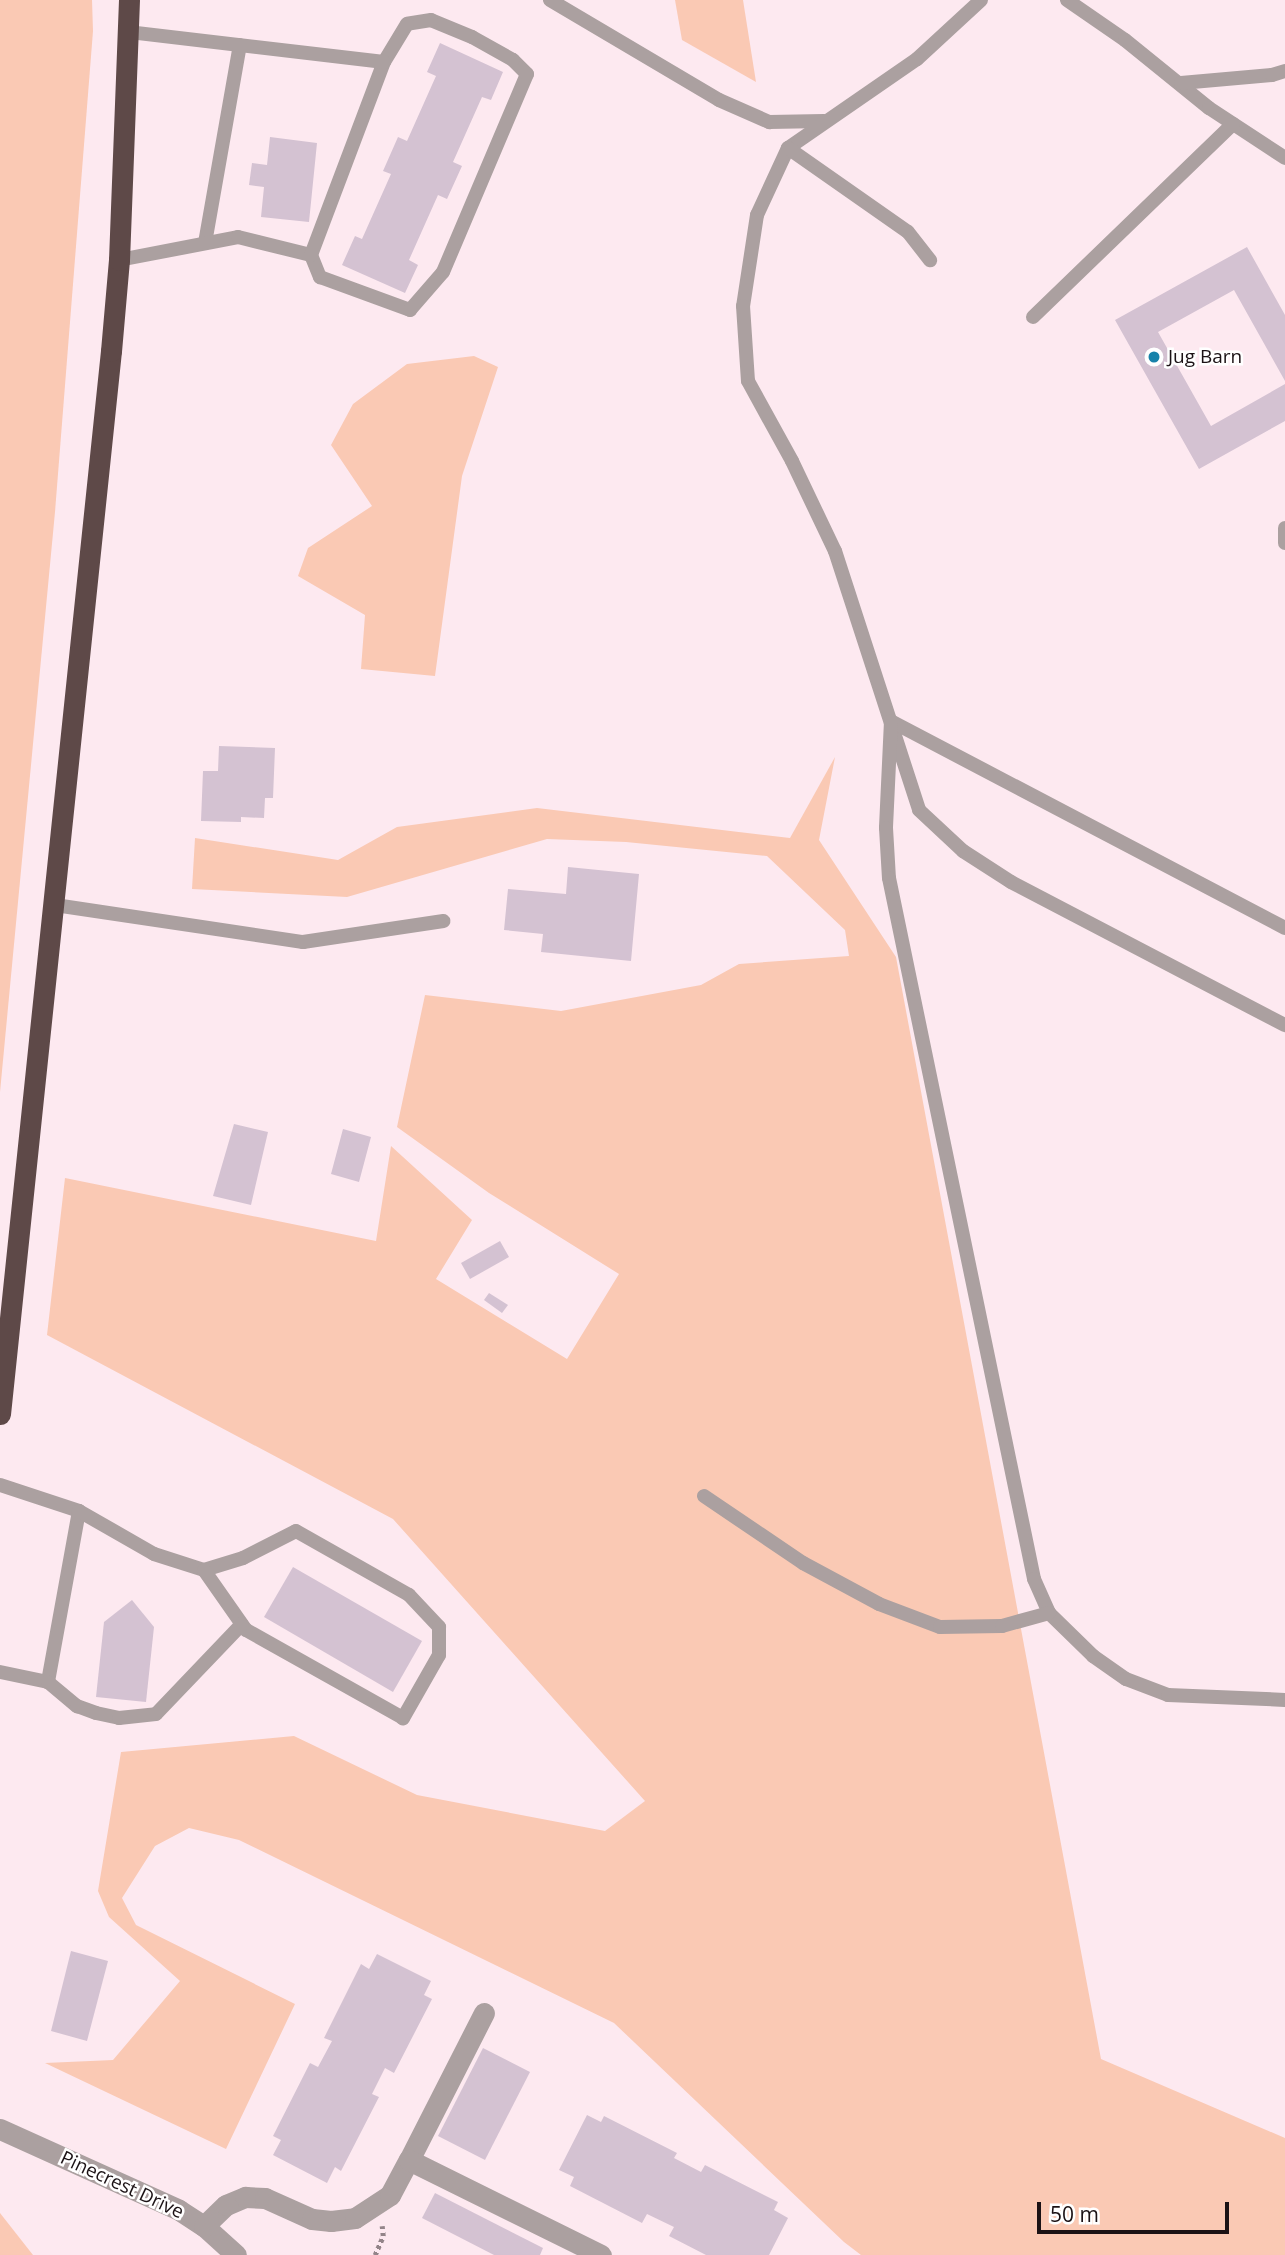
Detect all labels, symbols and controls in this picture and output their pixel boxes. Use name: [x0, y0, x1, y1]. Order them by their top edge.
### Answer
place label: Jug Barn: [1168, 346, 1242, 368]
marker: Jug Barn: [1146, 349, 1162, 365]
street label: Pinecrest Drive: [57, 2146, 187, 2224]
scale bar: [1040, 2188, 1232, 2232]
text: 50 m: [1050, 2200, 1099, 2228]

